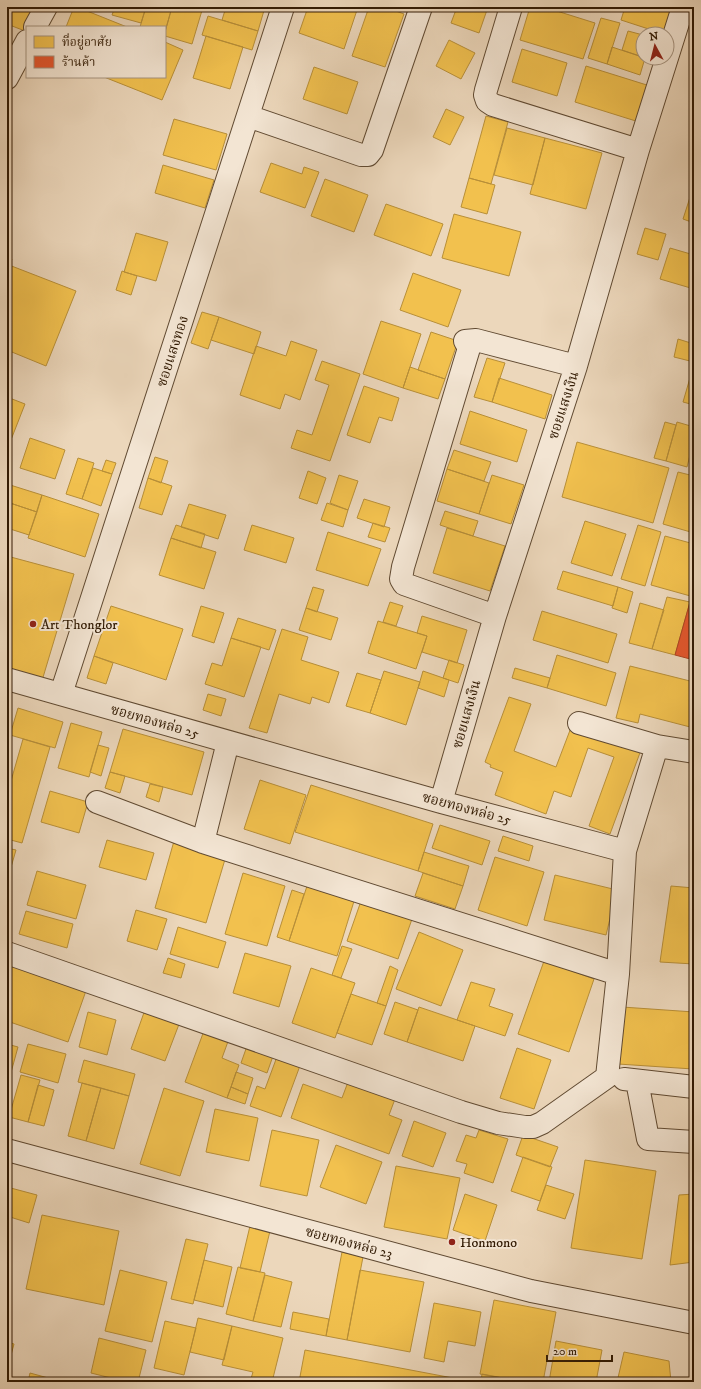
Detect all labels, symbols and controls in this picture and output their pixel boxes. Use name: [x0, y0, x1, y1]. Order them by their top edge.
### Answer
legend: [26, 26, 166, 78]
north arrow: [635, 26, 675, 66]
text: N: [649, 30, 659, 45]
text: ที่อยู่อาศัย: [62, 33, 112, 50]
text: ร้านค้า: [62, 55, 95, 70]
street label: ซอยแสงทอง: [153, 313, 193, 389]
street label: ซอยแสงเงิน: [544, 369, 583, 442]
place label: Art Thonglor: [41, 616, 118, 634]
marker: Art Thonglor: [28, 619, 38, 629]
street label: ซอยแสงเงิน: [449, 678, 485, 751]
street label: ซอยทองหล่อ 25: [108, 701, 201, 743]
street label: ซอยทองหล่อ 25: [420, 788, 513, 829]
street label: ซอยทองหล่อ 23: [303, 1223, 394, 1263]
place label: Honmono: [460, 1234, 517, 1252]
marker: Honmono: [447, 1237, 457, 1247]
scale bar: [547, 1337, 612, 1363]
text: 20 m: [553, 1344, 577, 1359]

